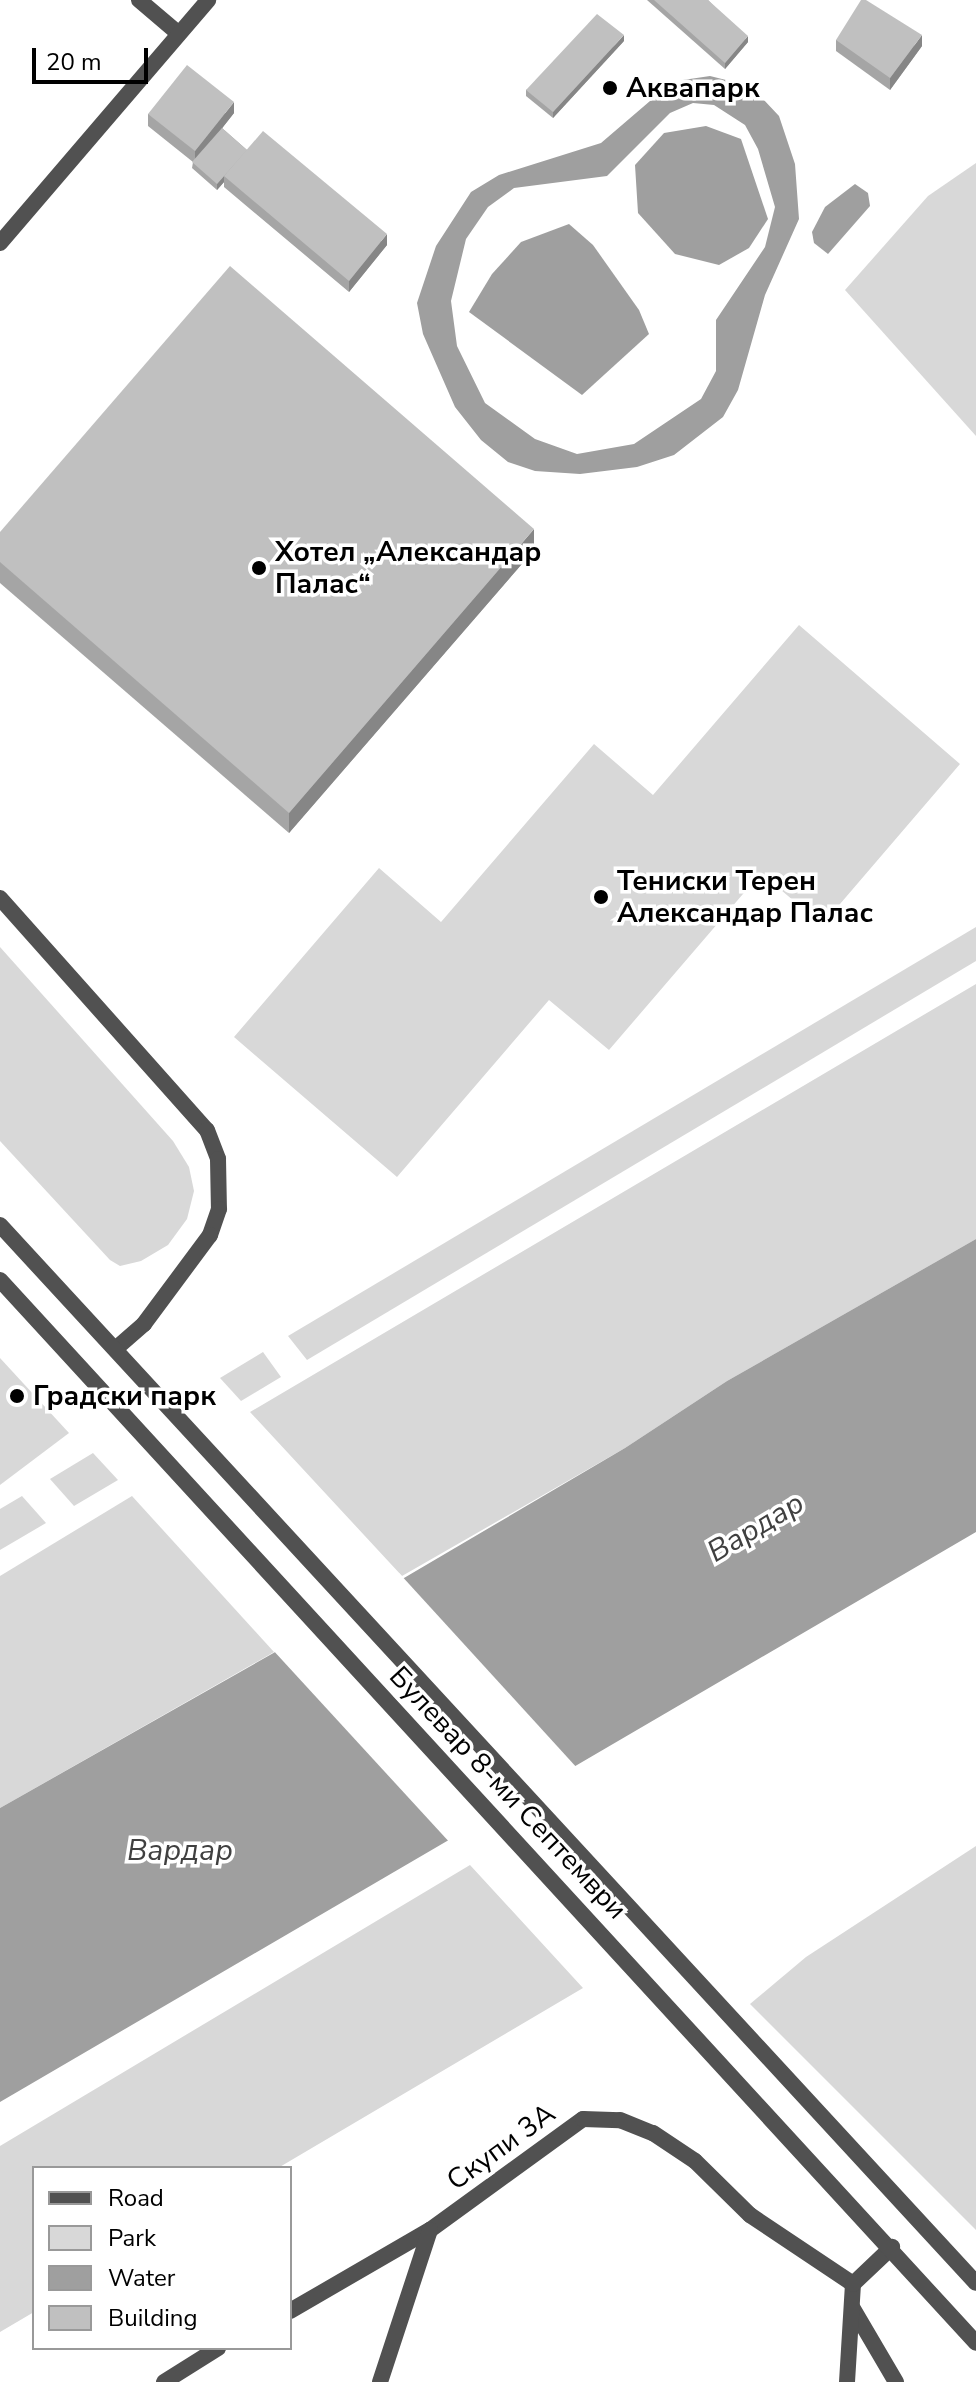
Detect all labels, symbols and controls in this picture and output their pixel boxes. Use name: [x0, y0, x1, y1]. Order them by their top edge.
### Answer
scale bar: [36, 32, 152, 82]
text: 20 m: [46, 46, 102, 78]
place label: Аквапарк: [626, 71, 760, 105]
marker: Аквапарк: [601, 79, 619, 97]
place label: Хотел „Александар Палас“: [275, 535, 541, 601]
marker: Хотел „Александар Палас“: [250, 559, 268, 577]
place label: Тениски Терен Александар Палас: [617, 864, 873, 930]
marker: Тениски Терен Александар Палас: [592, 888, 610, 906]
place label: Градски парк: [33, 1379, 216, 1413]
marker: Градски парк: [8, 1387, 26, 1405]
water label: Вардар: [701, 1485, 811, 1571]
street label: Булевар 8-ми Септември: [382, 1660, 634, 1926]
water label: Вардар: [127, 1833, 233, 1869]
street label: Скупи 3А: [440, 2097, 562, 2197]
legend: [32, 2166, 292, 2350]
text: Road: [108, 2182, 164, 2214]
text: Park: [108, 2222, 156, 2254]
text: Water: [108, 2262, 175, 2294]
text: Building: [108, 2302, 198, 2334]

